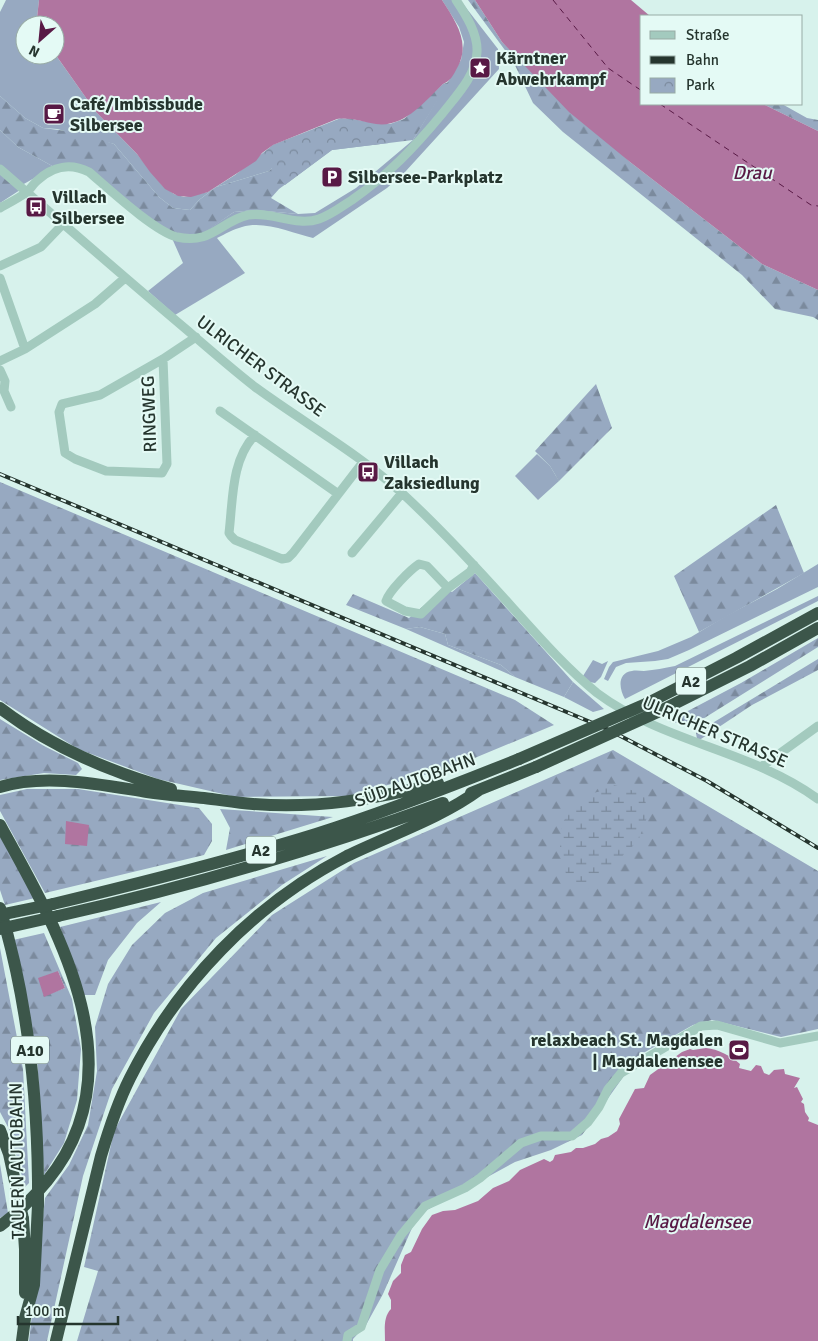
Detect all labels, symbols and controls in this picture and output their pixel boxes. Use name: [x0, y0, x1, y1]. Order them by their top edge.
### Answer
north arrow: [15, 15, 65, 65]
legend: [640, 15, 803, 105]
text: Straße: [686, 26, 730, 44]
text: N: [26, 41, 43, 61]
place label: Kärntner Abwehrkampf: [496, 47, 607, 90]
text: Bahn: [686, 51, 719, 69]
place icon: Kärntner Abwehrkampf: [468, 56, 492, 80]
text: Park: [686, 76, 715, 94]
place label: Café/Imbissbude Silbersee: [70, 93, 203, 136]
cafe icon: Café/Imbissbude Silbersee: [42, 102, 66, 126]
water label: Drau: [732, 161, 773, 185]
parking icon: Silbersee-Parkplatz: [320, 165, 344, 189]
place label: Silbersee-Parkplatz: [348, 166, 503, 188]
place label: Villach Silbersee: [52, 186, 125, 229]
bus stop icon: Villach Silbersee: [24, 195, 48, 219]
street label: ULRICHER STRASSE: [192, 310, 330, 422]
street label: RINGWEG: [137, 375, 161, 453]
place label: Villach Zaksiedlung: [384, 451, 480, 494]
bus stop icon: Villach Zaksiedlung: [356, 460, 380, 484]
road number: A2: [676, 668, 706, 694]
street label: ULRICHER STRASSE: [639, 691, 791, 773]
street label: SÜD AUTOBAHN: [352, 748, 478, 812]
road number: A2: [246, 836, 276, 864]
place label: relaxbeach St. Magdalen | Magdalenensee: [531, 1029, 723, 1072]
road number: A10: [11, 1036, 49, 1064]
sports icon: relaxbeach St. Magdalen | Magdalenensee: [727, 1038, 751, 1062]
street label: TAUERN AUTOBAHN: [5, 1082, 29, 1240]
water label: Magdalensee: [643, 1210, 752, 1234]
scale bar: [18, 1294, 118, 1326]
text: 100 m: [25, 1302, 65, 1320]

